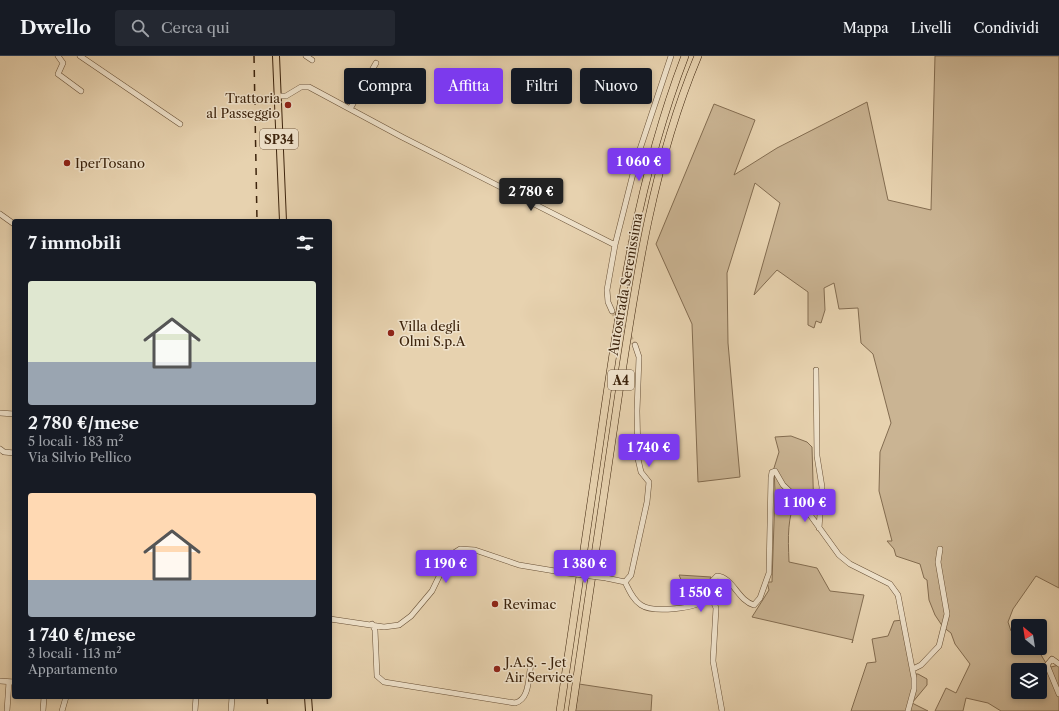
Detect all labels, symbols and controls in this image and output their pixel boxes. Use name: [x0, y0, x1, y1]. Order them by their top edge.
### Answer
search box: [115, 10, 395, 46]
text: Dwello: [20, 16, 91, 39]
icon: search: [129, 17, 151, 39]
text: Cerca qui: [161, 18, 230, 37]
text: Mappa: [843, 19, 889, 37]
text: Livelli: [911, 19, 952, 37]
text: Condividi: [974, 19, 1039, 37]
chip: Compra: [344, 68, 426, 104]
chip: Affitta: [434, 68, 503, 104]
chip: Filtri: [511, 68, 572, 104]
chip: Nuovo: [580, 68, 652, 104]
place label: Trattoria al Passeggio: [206, 90, 280, 121]
marker: Trattoria al Passeggio: [283, 100, 293, 110]
road number: SP34: [260, 129, 298, 149]
pin: 1 060 €: [602, 148, 676, 182]
text: 1 060 €: [617, 153, 661, 169]
place label: IperTosano: [75, 155, 145, 171]
marker: IperTosano: [62, 158, 72, 168]
pin: 2 780 €: [494, 178, 568, 212]
text: 2 780 €: [508, 183, 554, 199]
street label: Autostrada Serenissima: [604, 211, 645, 358]
icon: filters: [294, 232, 316, 254]
text: 7 immobili: [28, 233, 121, 253]
icon: home: [136, 307, 208, 379]
place label: Villa degli Olmi S.p.A: [398, 318, 466, 349]
marker: Villa degli Olmi S.p.A: [386, 328, 396, 338]
road number: A4: [608, 370, 634, 390]
text: 2 780 €/mese: [28, 413, 139, 433]
text: 5 locali · 183 m²: [28, 433, 124, 449]
pin: 1 740 €: [612, 434, 686, 468]
text: 1 740 €: [628, 439, 670, 455]
text: Via Silvio Pellico: [28, 449, 131, 465]
pin: 1 100 €: [768, 489, 842, 523]
text: 1 100 €: [784, 494, 826, 510]
icon: home: [136, 519, 208, 591]
pin: 1 190 €: [409, 550, 483, 584]
pin: 1 380 €: [548, 550, 622, 584]
text: 1 190 €: [425, 555, 467, 571]
text: 1 380 €: [563, 555, 607, 571]
pin: 1 550 €: [664, 579, 738, 613]
text: 1 550 €: [679, 584, 723, 600]
place label: Revimac: [503, 596, 556, 612]
marker: Revimac: [490, 599, 500, 609]
north arrow: [1011, 619, 1047, 655]
map controls: [1011, 619, 1047, 699]
text: 1 740 €/mese: [28, 625, 136, 645]
text: 3 locali · 113 m²: [28, 645, 122, 661]
place label: J.A.S. - Jet Air Service: [503, 654, 573, 685]
text: Appartamento: [28, 661, 118, 677]
button: layers: [1011, 663, 1047, 699]
marker: J.A.S. - Jet Air Service: [492, 664, 502, 674]

